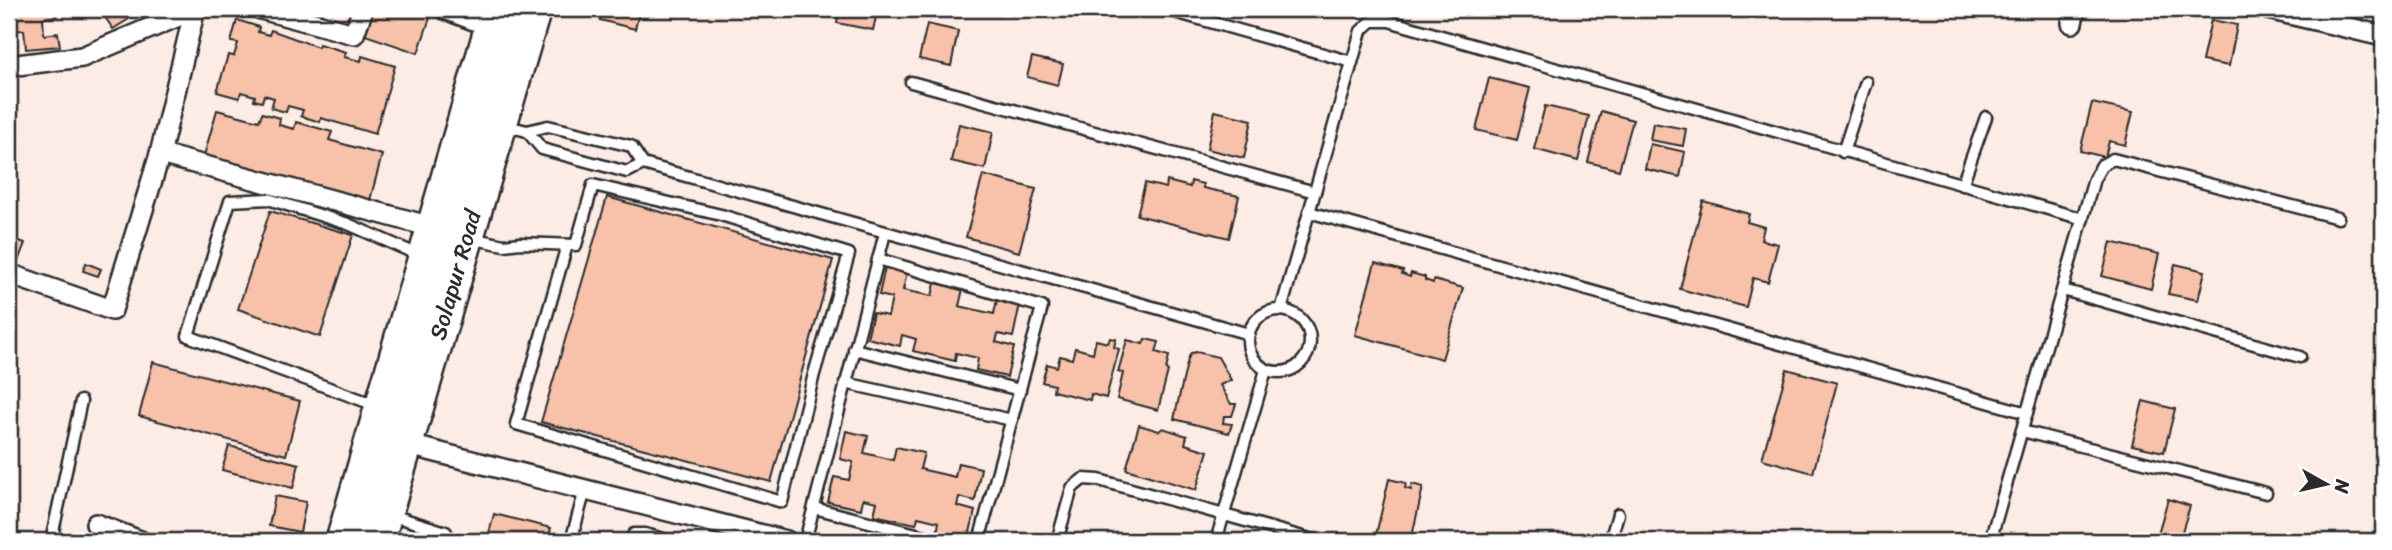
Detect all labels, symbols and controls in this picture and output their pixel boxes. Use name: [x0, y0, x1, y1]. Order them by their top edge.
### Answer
street label: Solapur Road: [417, 204, 494, 345]
north arrow: [2290, 448, 2360, 518]
text: N: [2325, 476, 2360, 496]

